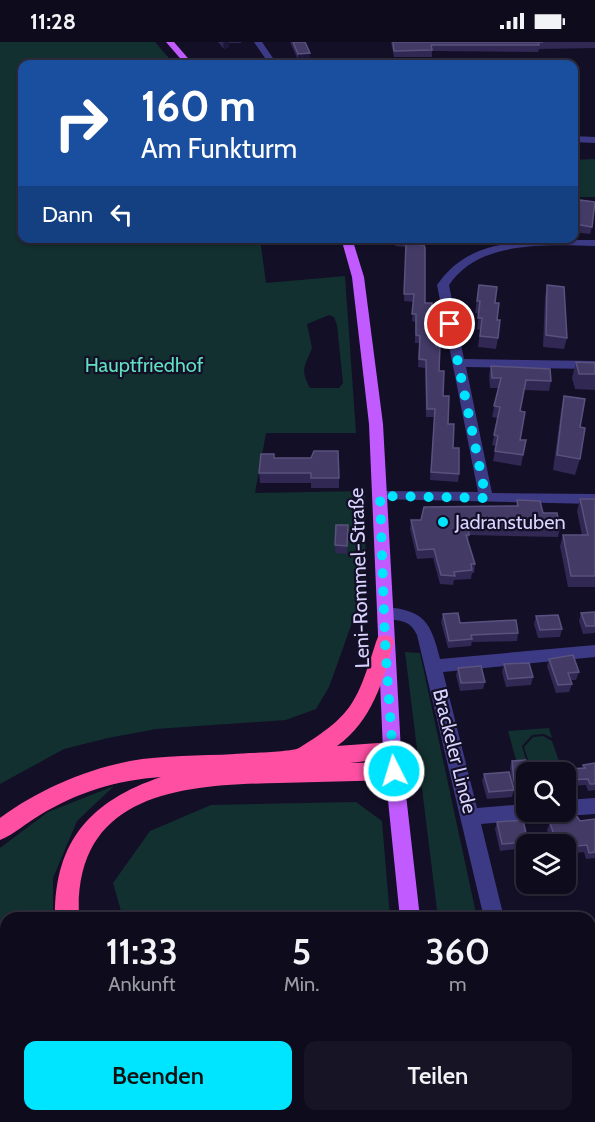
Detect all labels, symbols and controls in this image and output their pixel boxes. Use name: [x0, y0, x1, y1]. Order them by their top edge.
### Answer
text: 11:28: [30, 8, 76, 35]
text: 160 m: [141, 80, 256, 132]
icon: right: [42, 84, 120, 162]
text: Am Funkturm: [141, 132, 297, 165]
icon: left: [105, 198, 138, 231]
text: Dann: [42, 201, 93, 228]
pin: [424, 298, 475, 349]
icon: arrive: [433, 307, 466, 340]
park label: Hauptfriedhof: [85, 353, 204, 377]
street label: Leni-Rommel-Straße: [344, 487, 374, 669]
place label: Jadranstuben: [454, 510, 566, 534]
marker: Jadranstuben: [436, 515, 450, 529]
street label: Brackeler Linde: [428, 686, 482, 816]
position arrow: [362, 739, 426, 803]
map controls: [516, 762, 576, 894]
button: search: [516, 762, 576, 822]
button: layers: [516, 834, 576, 894]
text: 11:33: [106, 929, 178, 973]
text: 5: [292, 929, 311, 973]
text: 360: [425, 929, 490, 973]
text: Ankunft: [108, 972, 176, 996]
text: Min.: [284, 972, 319, 996]
text: m: [449, 972, 466, 996]
button: Beenden: [24, 1041, 292, 1110]
button: Teilen: [304, 1041, 572, 1110]

